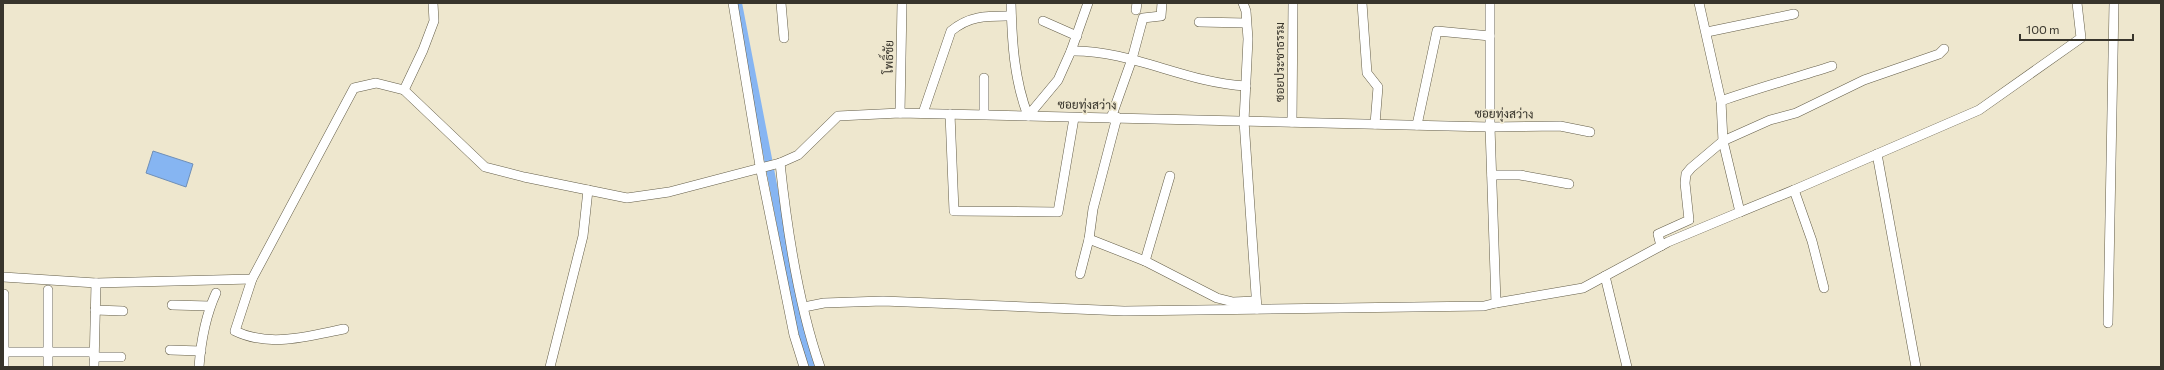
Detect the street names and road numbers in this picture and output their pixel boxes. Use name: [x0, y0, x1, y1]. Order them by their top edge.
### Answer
street label: ซอยประชาธรรม: [1272, 22, 1286, 102]
street label: โพธิ์ชัย: [877, 40, 895, 75]
street label: ซอยทุ่งสว่าง: [1057, 96, 1117, 115]
street label: ซอยทุ่งสว่าง: [1474, 105, 1534, 124]

